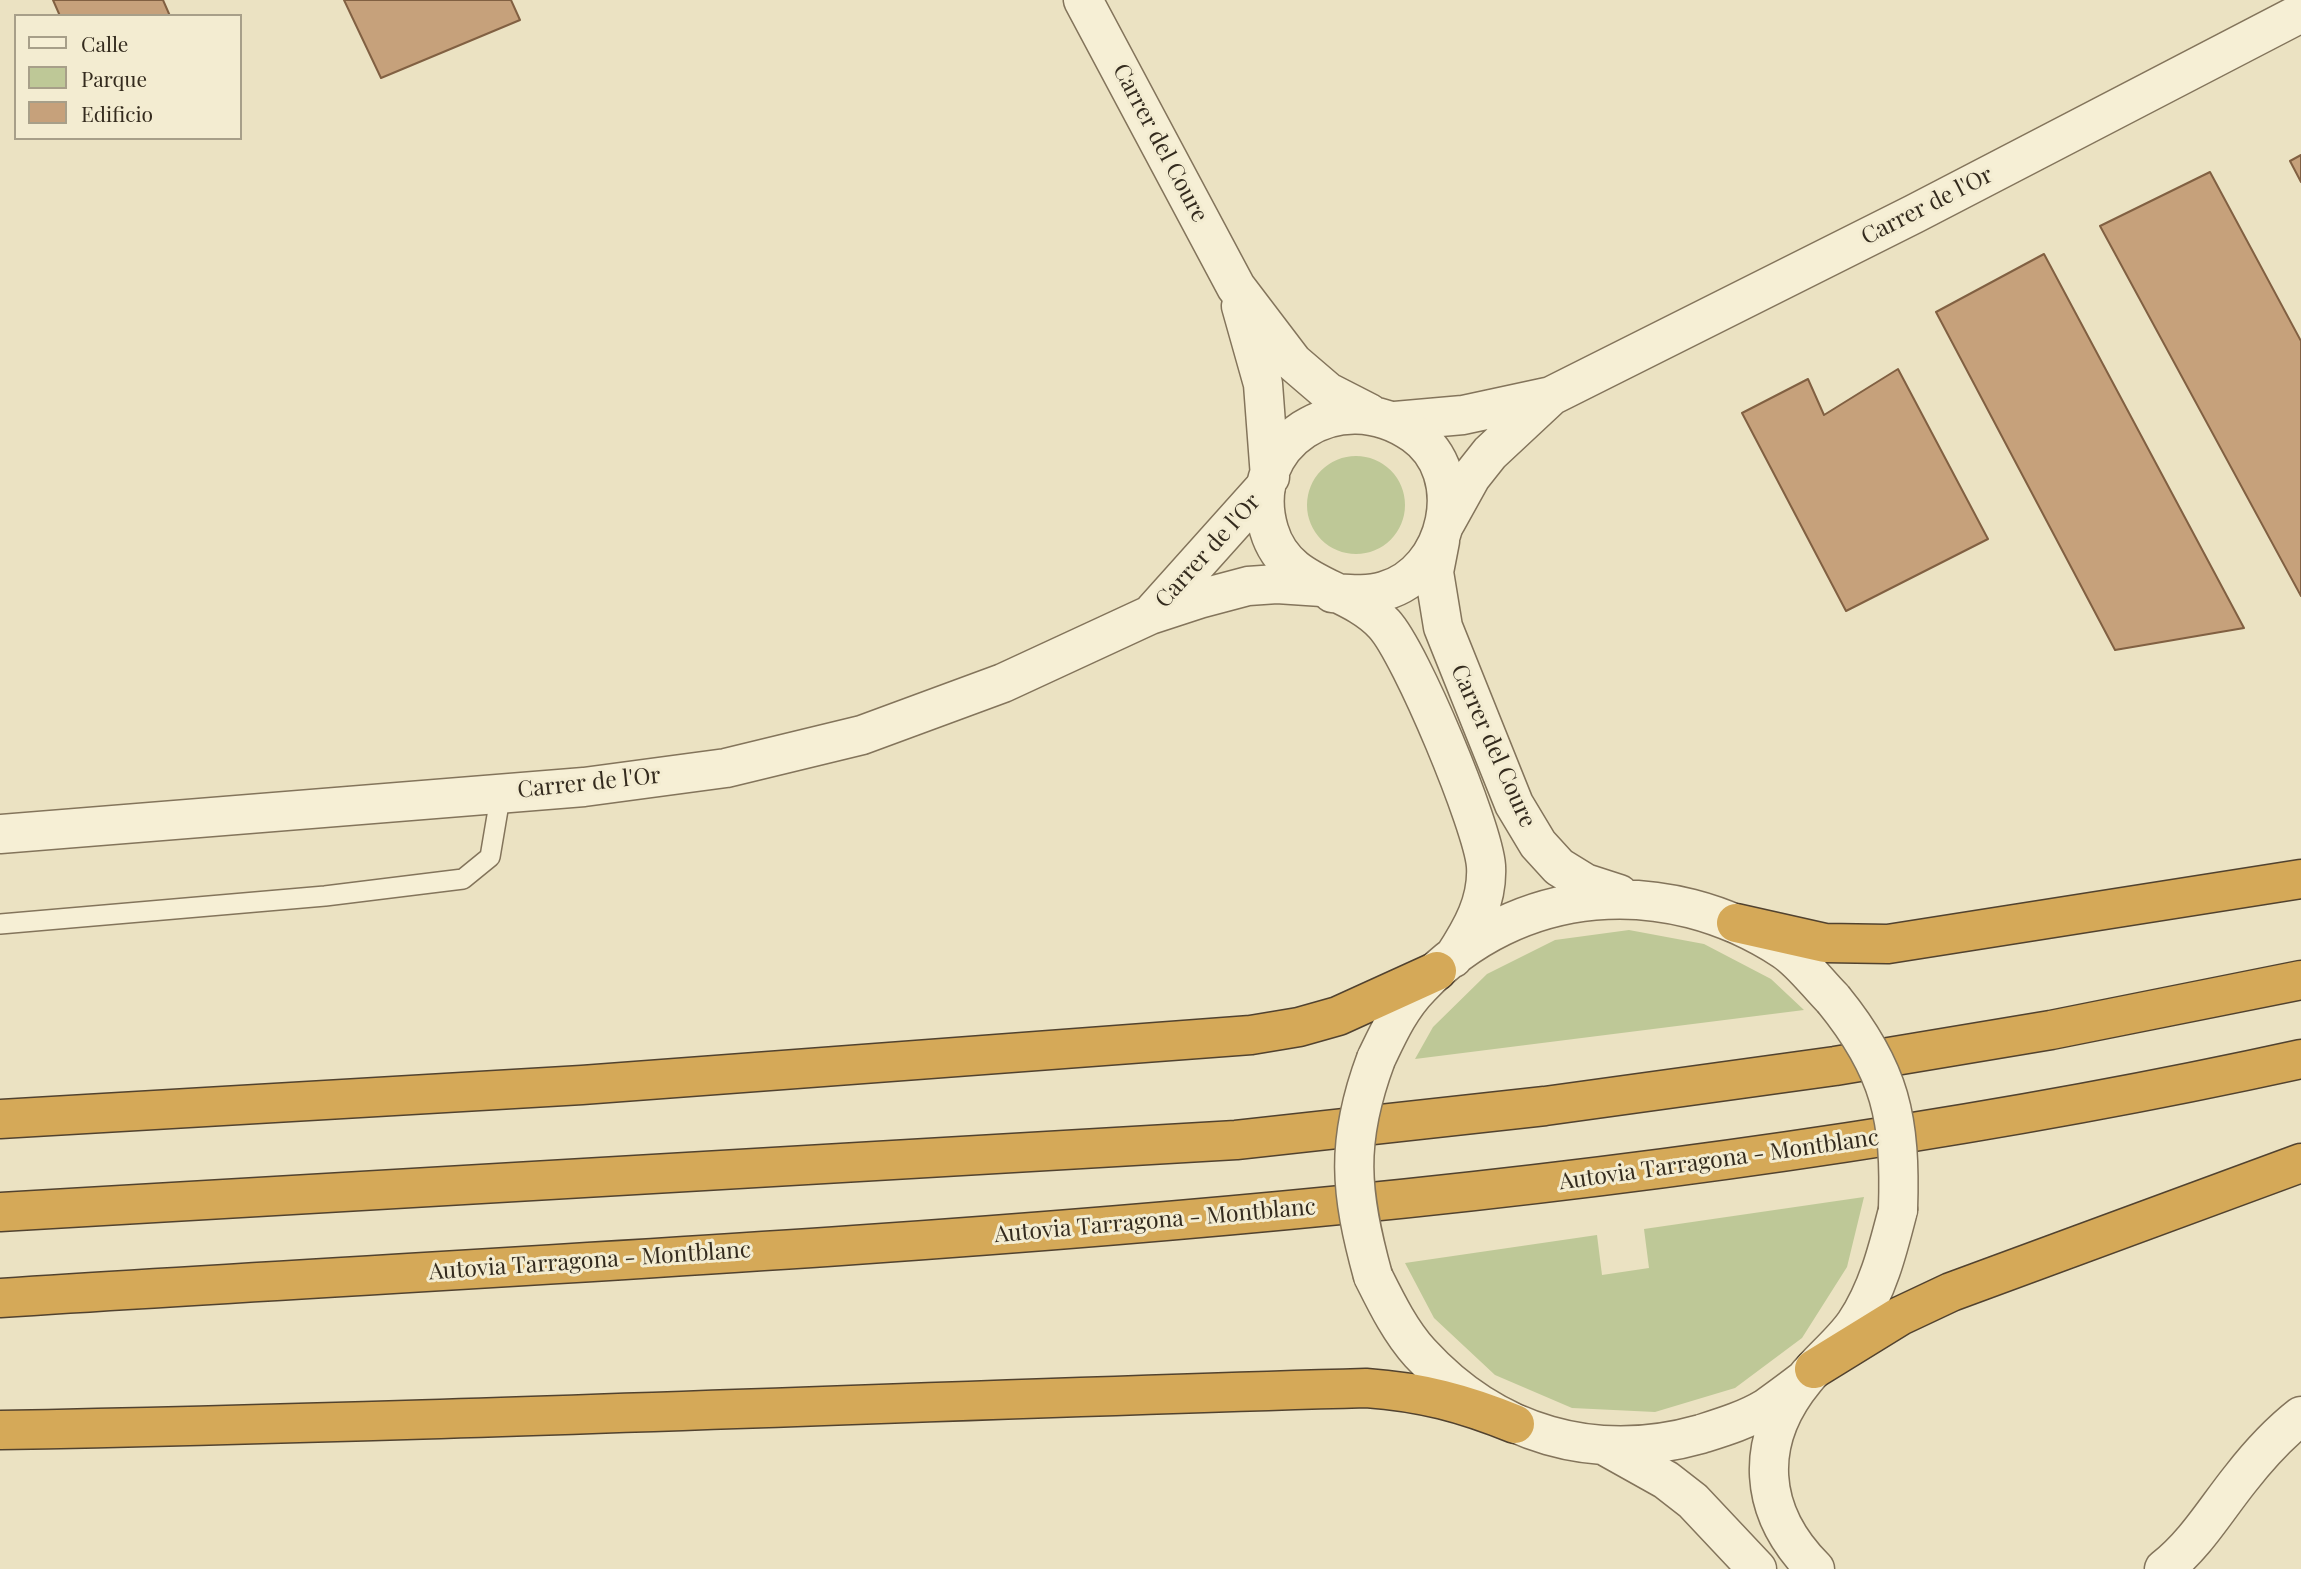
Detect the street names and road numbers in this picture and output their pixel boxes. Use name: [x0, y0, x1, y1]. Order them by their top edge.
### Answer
street label: Carrer del Coure: [1107, 59, 1213, 227]
street label: Carrer de l'Or: [1857, 161, 1997, 251]
street label: Carrer de l'Or: [1150, 488, 1266, 614]
street label: Carrer del Coure: [1445, 660, 1541, 832]
street label: Carrer de l'Or: [516, 762, 662, 804]
street label: Autovia Tarragona - Montblanc: [1557, 1124, 1881, 1196]
street label: Autovia Tarragona - Montblanc: [993, 1193, 1317, 1249]
street label: Autovia Tarragona - Montblanc: [428, 1236, 752, 1286]

